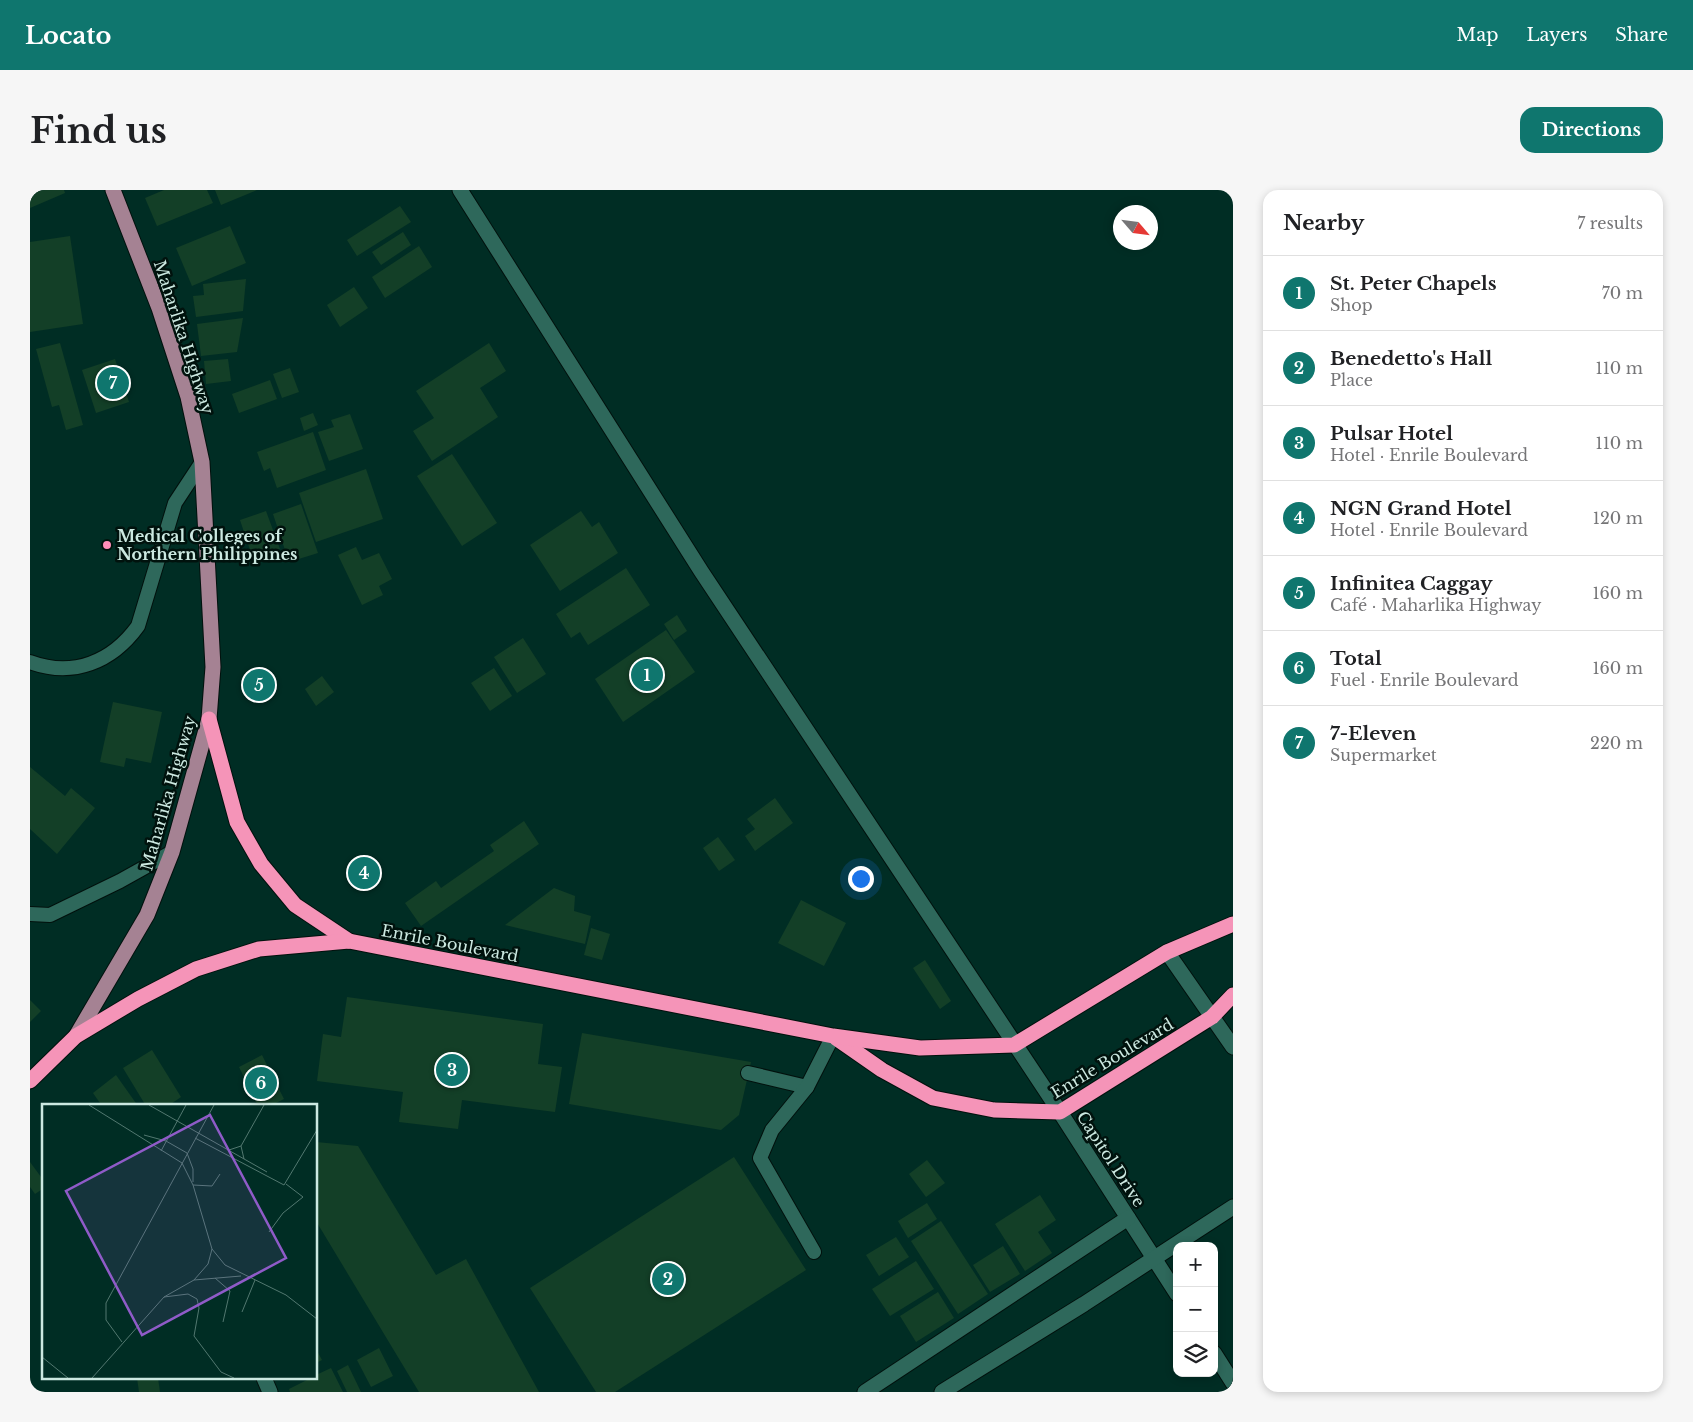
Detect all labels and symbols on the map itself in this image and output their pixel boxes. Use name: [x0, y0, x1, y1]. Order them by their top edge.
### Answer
north arrow: [1113, 205, 1158, 250]
street label: Maharlika Highway: [150, 258, 219, 417]
pin: 7: [97, 364, 129, 402]
place label: Medical Colleges of Northern Philippines: [117, 526, 298, 564]
marker: Medical Colleges of Northern Philippines: [101, 539, 113, 551]
pin: 1: [631, 656, 663, 694]
pin: 5: [243, 666, 275, 704]
street label: Maharlika Highway: [136, 712, 200, 873]
pin: 4: [348, 854, 380, 892]
your location: [848, 866, 874, 892]
street label: Enrile Boulevard: [380, 920, 520, 966]
street label: Enrile Boulevard: [1047, 1014, 1177, 1102]
pin: 3: [436, 1051, 468, 1089]
pin: 6: [245, 1064, 277, 1102]
inset map: [42, 1104, 318, 1380]
street label: Capitol Drive: [1073, 1107, 1149, 1211]
pin: 2: [652, 1260, 684, 1298]

